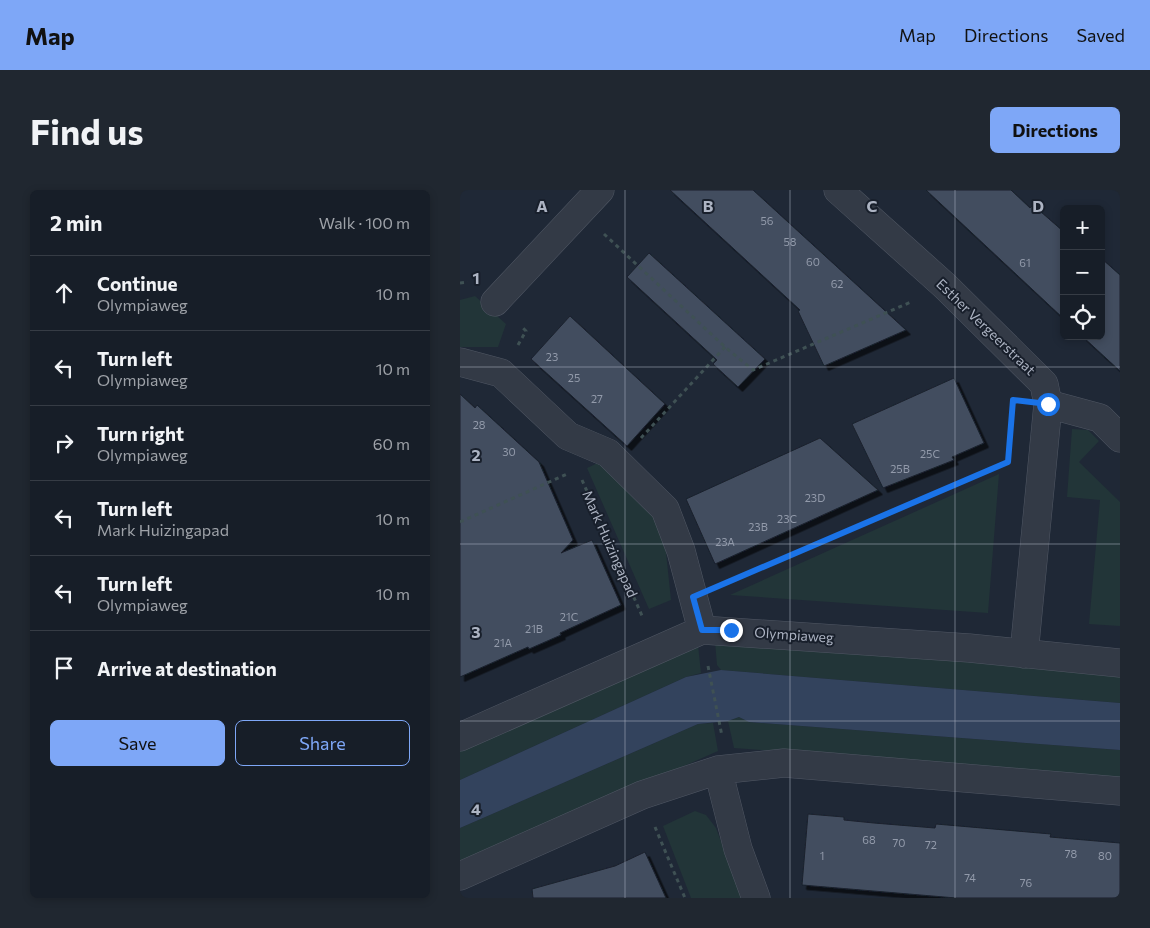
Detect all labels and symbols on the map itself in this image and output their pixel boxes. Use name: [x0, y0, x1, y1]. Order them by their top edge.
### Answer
text: A: [536, 196, 548, 215]
text: B: [703, 196, 714, 215]
text: C: [867, 196, 878, 215]
text: D: [1032, 196, 1044, 215]
house number: 56: [761, 214, 774, 227]
house number: 58: [784, 235, 797, 248]
house number: 60: [806, 255, 820, 268]
house number: 61: [1019, 256, 1031, 269]
text: 1: [472, 268, 480, 287]
street label: Esther Vergeerstraat: [933, 275, 1040, 378]
house number: 62: [831, 277, 843, 290]
house number: 23: [546, 350, 558, 363]
house number: 25: [568, 371, 580, 384]
house number: 27: [591, 392, 603, 405]
route start: [1037, 393, 1060, 416]
house number: 28: [473, 418, 486, 431]
text: 2: [471, 445, 481, 464]
house number: 30: [502, 445, 516, 458]
house number: 25C: [920, 447, 940, 460]
house number: 25B: [890, 462, 910, 475]
street label: Mark Huizingapad: [579, 488, 642, 600]
house number: 23D: [805, 491, 825, 504]
house number: 23C: [777, 512, 797, 525]
house number: 23B: [748, 520, 768, 533]
house number: 23A: [715, 535, 735, 548]
house number: 21C: [560, 610, 578, 623]
route end: [720, 619, 743, 642]
text: 3: [471, 622, 481, 641]
house number: 21B: [525, 622, 543, 635]
street label: Olympiaweg: [754, 623, 835, 646]
house number: 21A: [494, 636, 513, 649]
text: 4: [471, 799, 481, 818]
house number: 68: [862, 833, 876, 846]
house number: 70: [893, 836, 905, 849]
house number: 72: [925, 838, 937, 851]
house number: 78: [1065, 847, 1078, 860]
house number: 1: [820, 849, 824, 862]
house number: 80: [1098, 849, 1112, 862]
house number: 74: [964, 871, 976, 884]
house number: 76: [1020, 876, 1033, 889]

